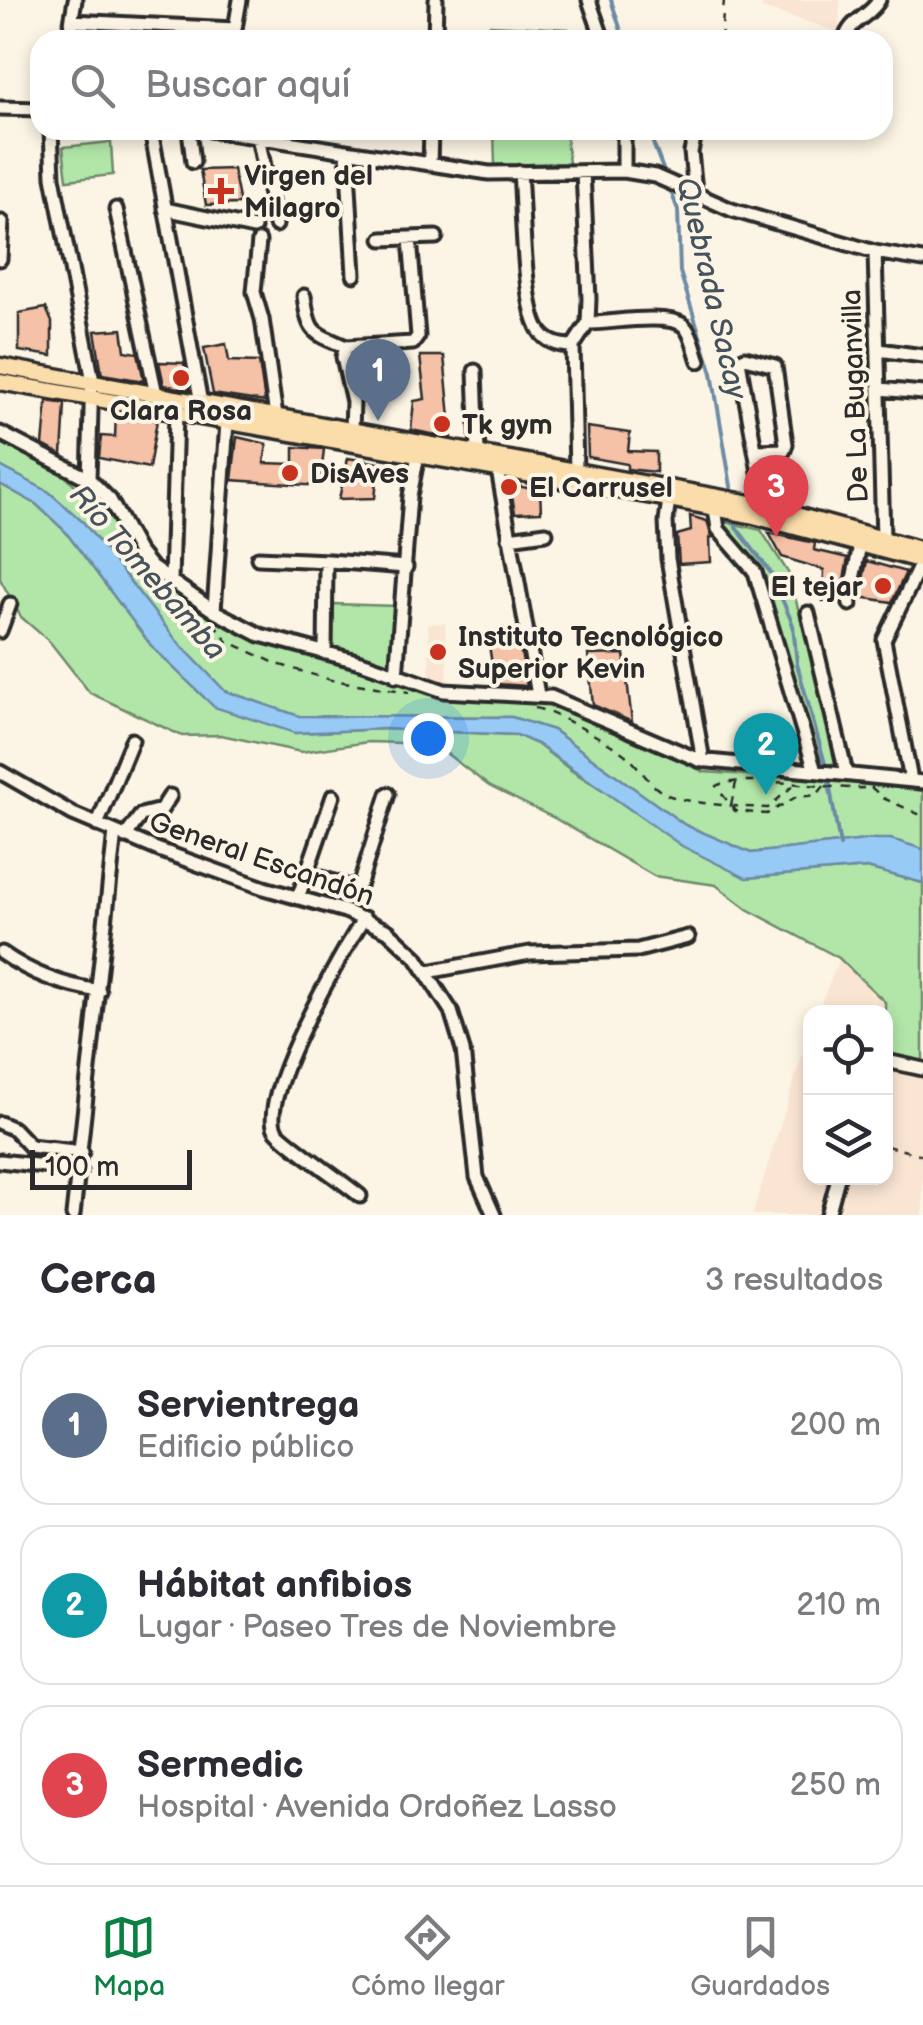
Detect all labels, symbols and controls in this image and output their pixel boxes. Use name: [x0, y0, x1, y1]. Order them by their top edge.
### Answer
search box: [30, 30, 893, 140]
icon: search: [65, 58, 120, 113]
text: Buscar aquí: [145, 63, 351, 108]
place label: Virgen del Milagro: [244, 160, 373, 225]
water label: Quebrada Sacay: [668, 174, 754, 404]
marker: Virgen del Milagro: [208, 178, 234, 204]
street label: De La Buganvilla: [835, 289, 876, 503]
pin: 1: [346, 338, 410, 421]
marker: Clara Rosa: [170, 367, 192, 389]
place label: Clara Rosa: [110, 395, 252, 428]
place label: Tk gym: [462, 409, 553, 442]
marker: Tk gym: [431, 413, 453, 435]
pin: 3: [744, 454, 808, 537]
place label: DisAves: [310, 458, 409, 491]
marker: DisAves: [279, 462, 301, 484]
place label: El Carrusel: [529, 472, 673, 505]
marker: El Carrusel: [498, 476, 520, 498]
water label: Río Tomebamba: [62, 478, 233, 667]
place label: El tejar: [770, 571, 864, 604]
marker: El tejar: [872, 575, 894, 597]
place label: Instituto Tecnológico Superior Kevin: [458, 621, 724, 686]
marker: Instituto Tecnológico Superior Kevin: [427, 641, 449, 663]
pin: 2: [734, 712, 798, 795]
your location: [403, 713, 454, 764]
street label: General Escandón: [145, 805, 378, 913]
map controls: [803, 1005, 893, 1185]
button: locate: [803, 1005, 893, 1095]
button: layers: [803, 1095, 893, 1185]
scale bar: [30, 1145, 192, 1190]
text: 100 m: [45, 1151, 119, 1184]
text: Cerca: [40, 1255, 157, 1306]
text: 3 resultados: [705, 1261, 883, 1300]
text: Servientrega: [137, 1383, 360, 1428]
text: 1: [68, 1406, 81, 1445]
text: 200 m: [789, 1406, 881, 1445]
text: Edificio público: [137, 1428, 354, 1467]
text: Hábitat anfibios: [137, 1563, 412, 1608]
text: 2: [65, 1586, 84, 1625]
text: 210 m: [796, 1586, 881, 1625]
text: Lugar · Paseo Tres de Noviembre: [137, 1608, 616, 1647]
text: Sermedic: [137, 1743, 304, 1788]
text: 3: [65, 1766, 84, 1805]
text: 250 m: [790, 1766, 881, 1805]
text: Hospital · Avenida Ordoñez Lasso: [137, 1788, 617, 1827]
tab: Mapa: [93, 1910, 165, 2003]
tab: Cómo llegar: [351, 1910, 504, 2003]
tab: Guardados: [690, 1910, 830, 2003]

